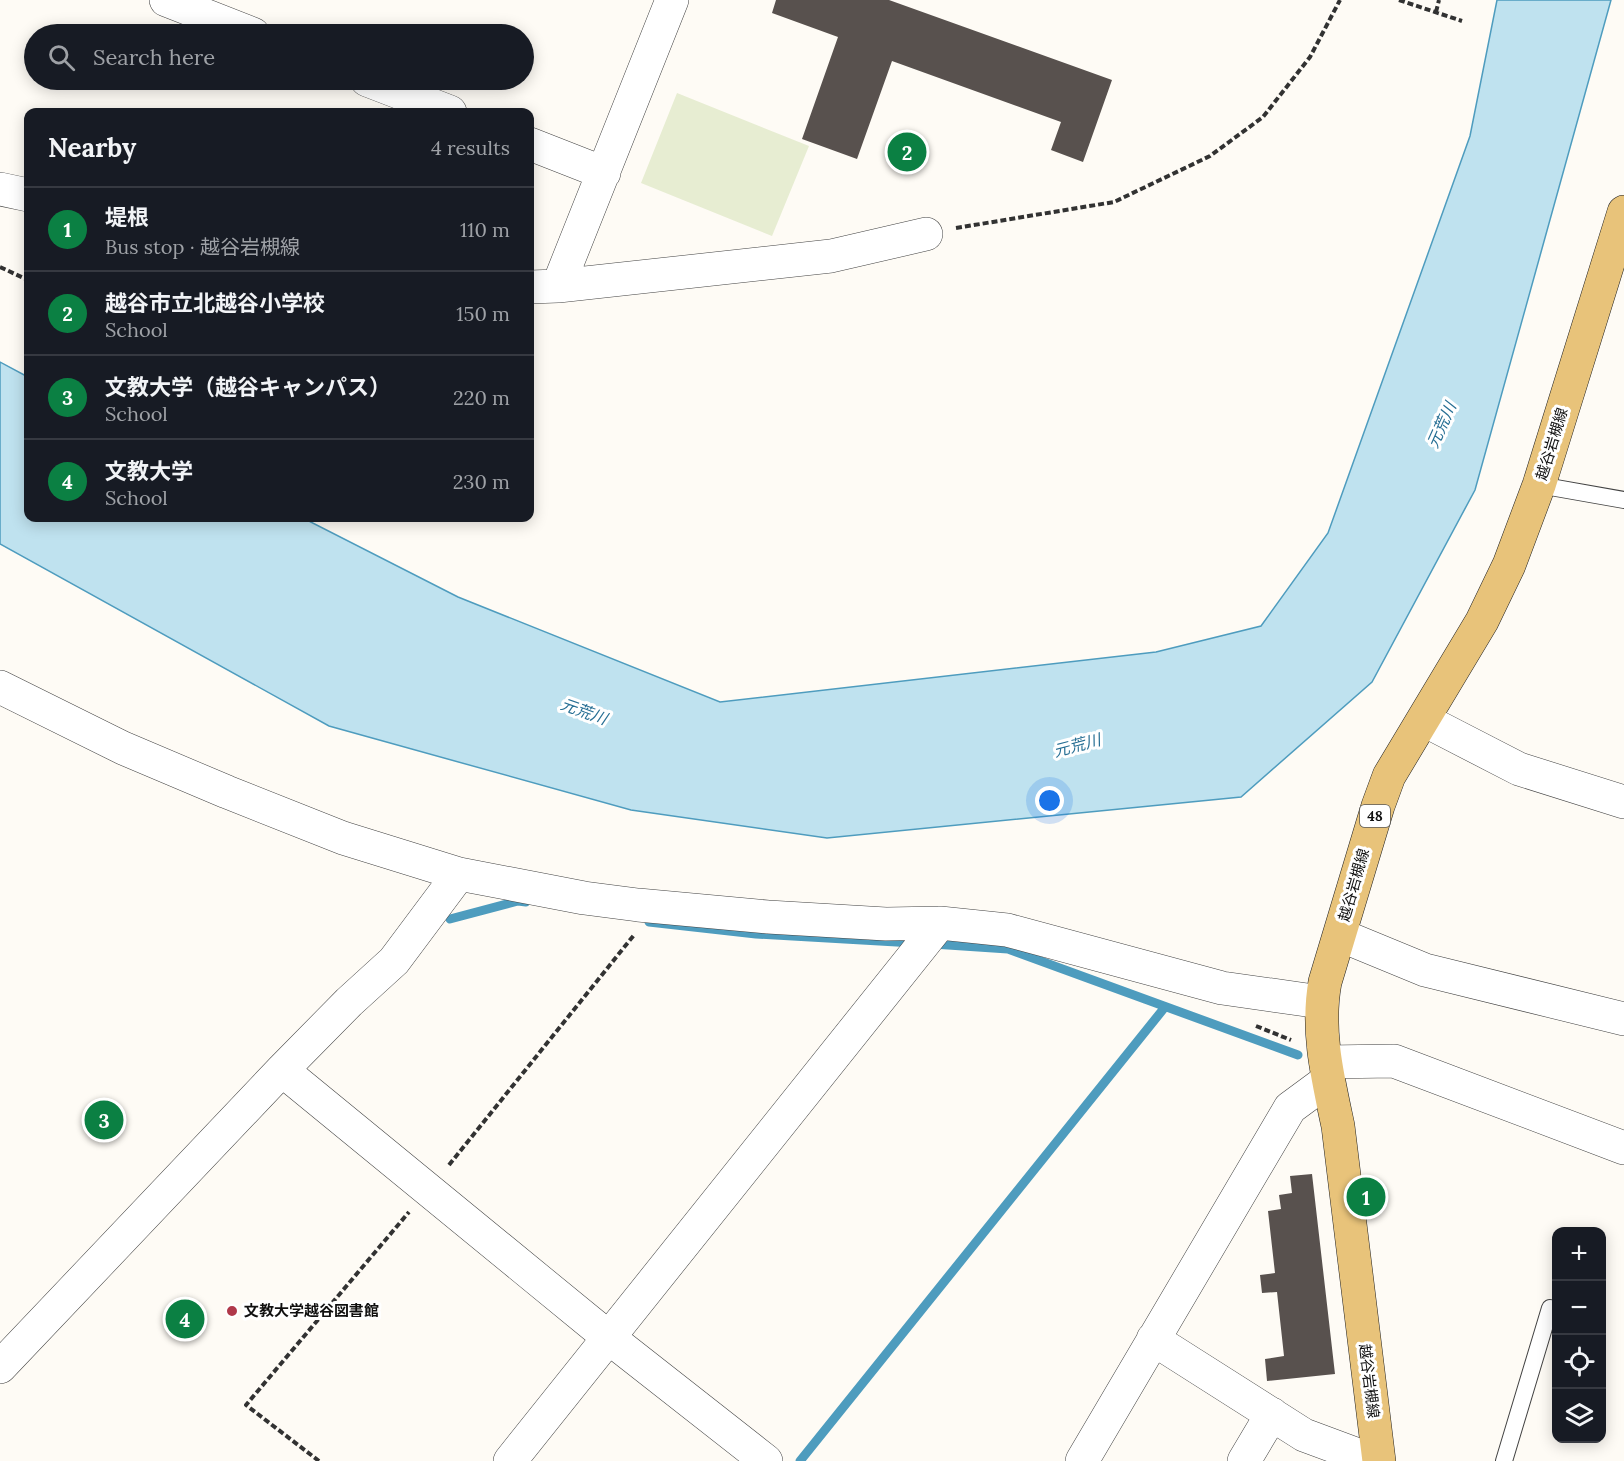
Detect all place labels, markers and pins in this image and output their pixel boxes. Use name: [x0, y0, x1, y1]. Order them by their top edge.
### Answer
pin: 2: [888, 130, 926, 174]
pin: 3: [84, 1098, 124, 1142]
pin: 1: [1346, 1174, 1386, 1220]
pin: 4: [166, 1296, 204, 1342]
place label: 文教大学越谷図書館: [244, 1301, 379, 1320]
marker: 文教大学越谷図書館: [225, 1304, 239, 1318]

